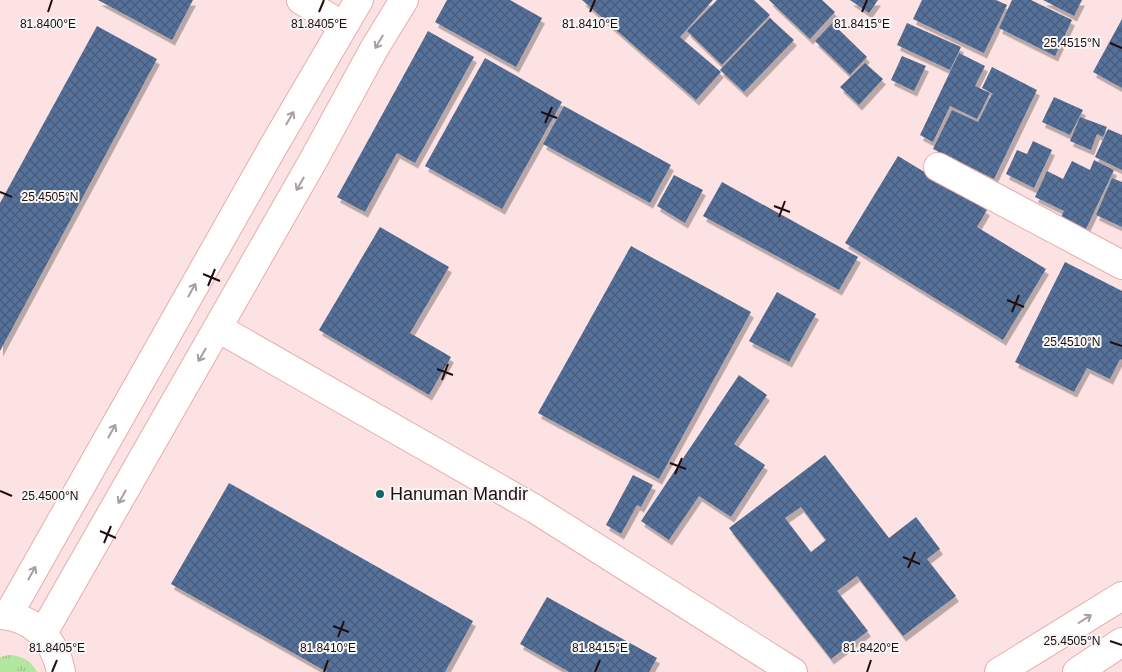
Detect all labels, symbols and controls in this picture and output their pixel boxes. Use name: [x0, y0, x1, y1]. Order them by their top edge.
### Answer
text: 81.8400°E: [20, 17, 76, 31]
text: 81.8405°E: [291, 17, 347, 31]
text: 81.8410°E: [562, 17, 618, 31]
text: 81.8415°E: [834, 17, 890, 31]
one-way arrow: [373, 34, 383, 48]
text: 25.4515°N: [1044, 36, 1100, 50]
one-way arrow: [285, 112, 295, 126]
one-way arrow: [295, 176, 304, 191]
text: 25.4505°N: [22, 190, 78, 204]
one-way arrow: [188, 283, 198, 297]
text: 25.4510°N: [1044, 335, 1100, 349]
one-way arrow: [197, 348, 207, 362]
one-way arrow: [108, 425, 118, 439]
place label: Hanuman Mandir: [390, 484, 528, 504]
marker: Hanuman Mandir: [374, 488, 386, 500]
text: 25.4500°N: [22, 489, 78, 503]
one-way arrow: [116, 489, 126, 503]
one-way arrow: [28, 566, 38, 580]
one-way arrow: [1078, 613, 1092, 624]
text: 25.4505°N: [1044, 634, 1100, 648]
text: 81.8405°E: [29, 641, 85, 655]
text: 81.8410°E: [300, 641, 356, 655]
text: 81.8415°E: [572, 641, 628, 655]
text: 81.8420°E: [843, 641, 899, 655]

